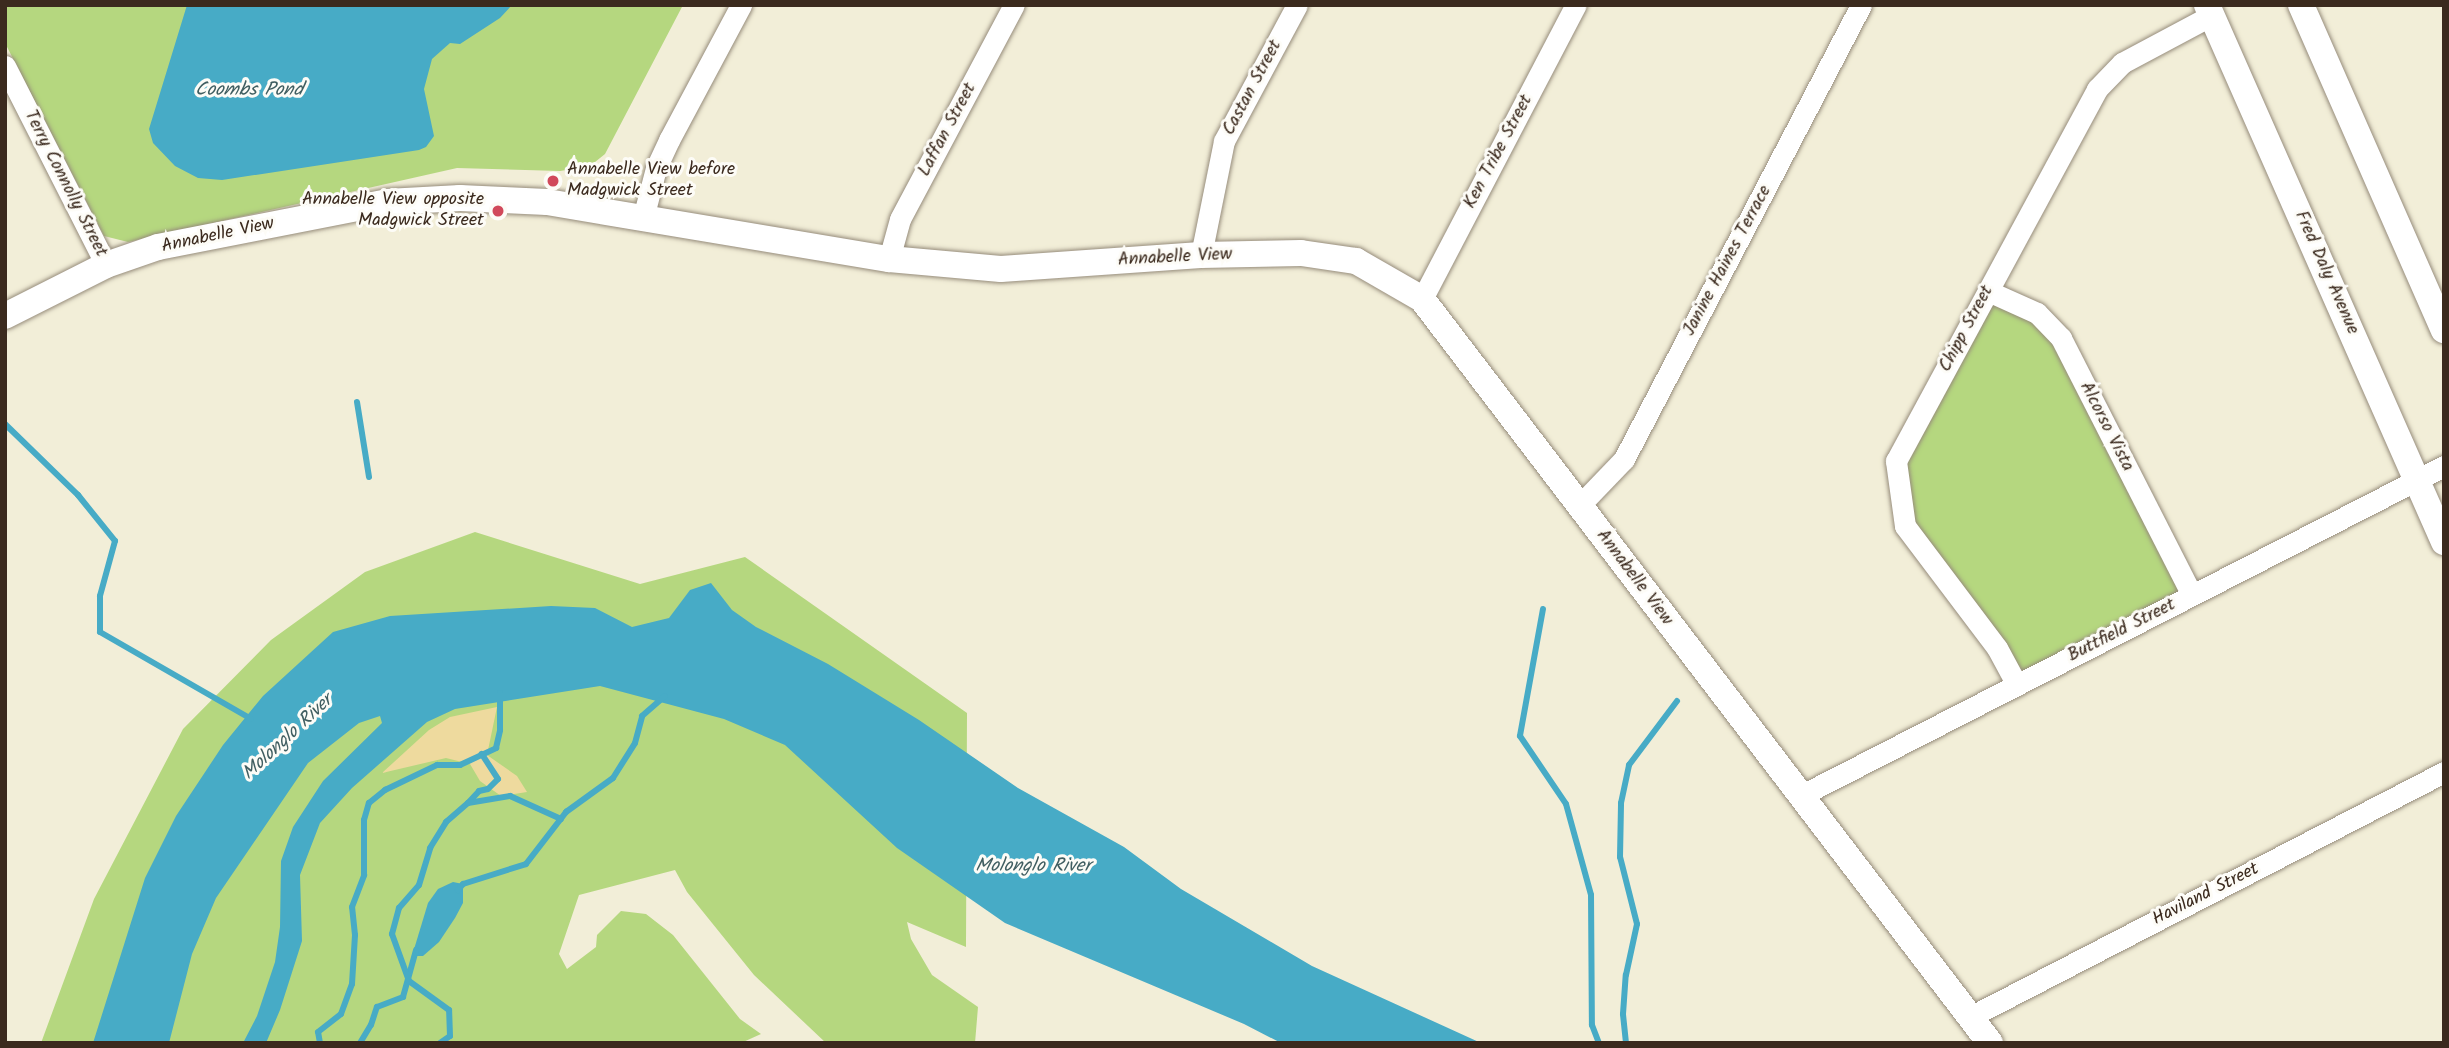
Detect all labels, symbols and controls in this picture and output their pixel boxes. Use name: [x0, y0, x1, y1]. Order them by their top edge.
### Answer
street label: Castan Street: [1219, 37, 1287, 139]
water label: Coombs Pond: [195, 80, 303, 102]
street label: Laffan Street: [914, 80, 982, 180]
street label: Ken Tribe Street: [1460, 91, 1538, 213]
street label: Terry Connolly Street: [19, 107, 111, 261]
place label: Annabelle View before Madgwick Street: [567, 160, 735, 202]
marker: Annabelle View before Madgwick Street: [545, 173, 561, 189]
street label: Janine Haines Terrace: [1679, 182, 1777, 340]
place label: Annabelle View opposite Madgwick Street: [302, 190, 484, 232]
marker: Annabelle View opposite Madgwick Street: [490, 203, 506, 219]
street label: Fred Daly Avenue: [2289, 208, 2363, 338]
street label: Annabelle View: [160, 214, 276, 258]
street label: Annabelle View: [1117, 244, 1233, 272]
street label: Chipp Street: [1935, 282, 1999, 376]
street label: Alcorso Vista: [2074, 379, 2138, 475]
street label: Annabelle View: [1591, 526, 1677, 630]
street label: Buttfield Street: [2065, 595, 2179, 667]
water label: Molonglo River: [238, 690, 338, 786]
water label: Molonglo River: [975, 856, 1091, 878]
street label: Haviland Street: [2149, 859, 2263, 931]

